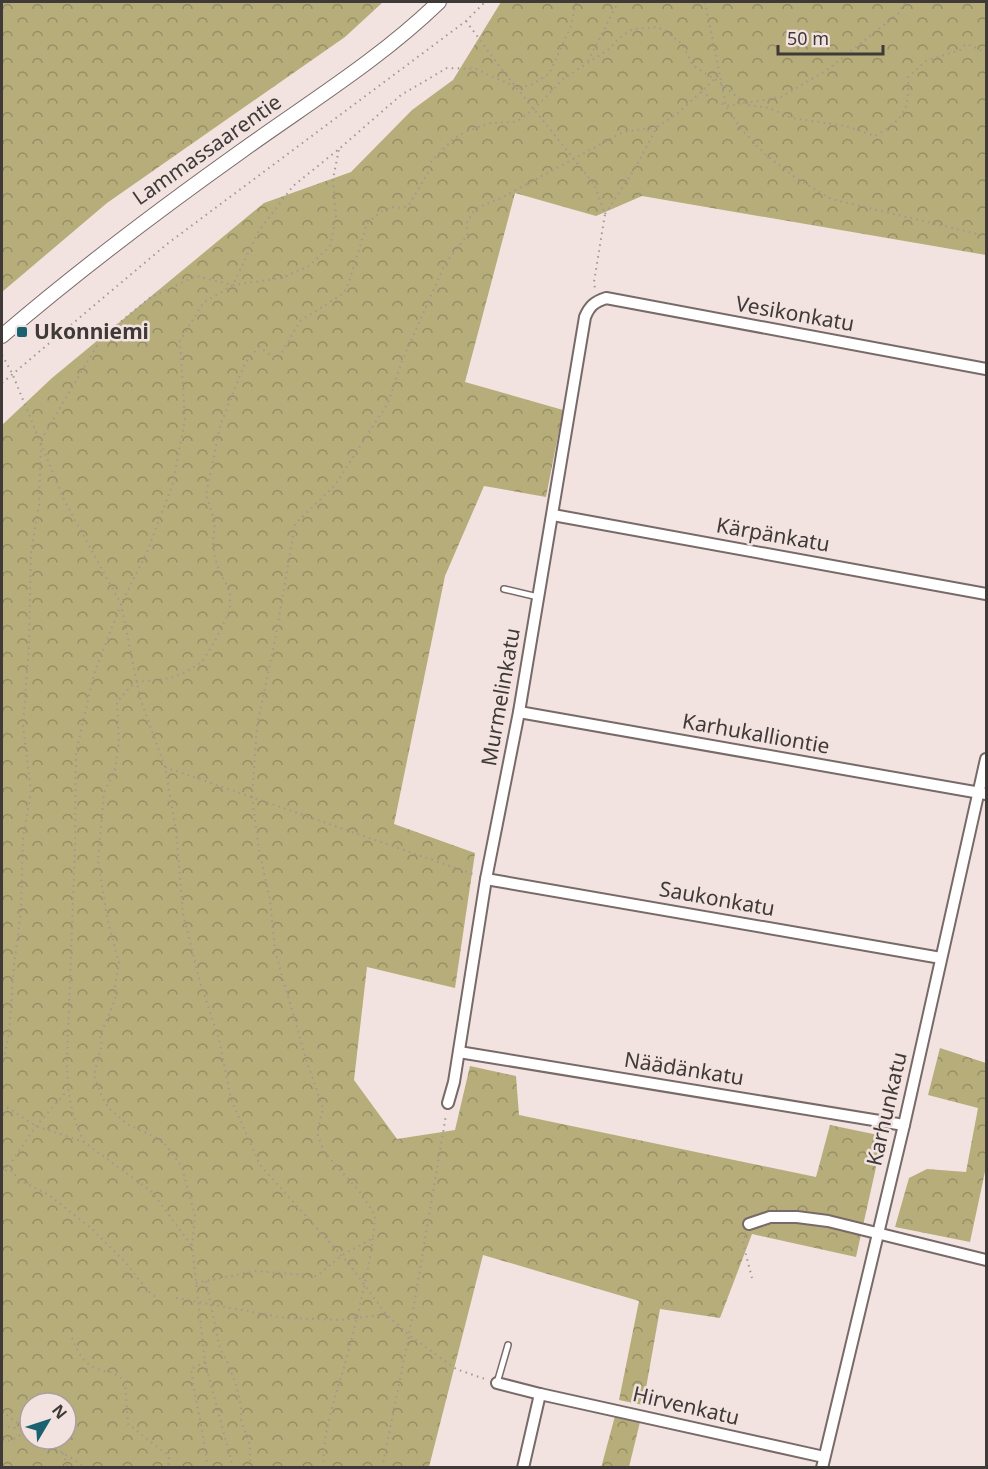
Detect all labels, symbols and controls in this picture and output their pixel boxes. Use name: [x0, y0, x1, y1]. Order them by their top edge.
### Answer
scale bar: [778, 18, 883, 56]
text: 50 m: [787, 26, 829, 50]
street label: Lammassaarentie: [127, 87, 286, 211]
street label: Vesikonkatu: [734, 289, 857, 337]
place label: Ukonniemi: [34, 317, 149, 345]
marker: Ukonniemi: [15, 325, 29, 339]
street label: Kärpänkatu: [714, 510, 832, 558]
street label: Murmelinkatu: [474, 626, 526, 768]
street label: Karhukalliontie: [680, 706, 832, 760]
street label: Saukonkatu: [657, 874, 777, 922]
street label: Näädänkatu: [622, 1045, 746, 1091]
street label: Karhunkatu: [859, 1049, 913, 1168]
street label: Hirvenkatu: [630, 1379, 742, 1431]
north arrow: [18, 1391, 78, 1451]
text: N: [47, 1400, 72, 1424]

